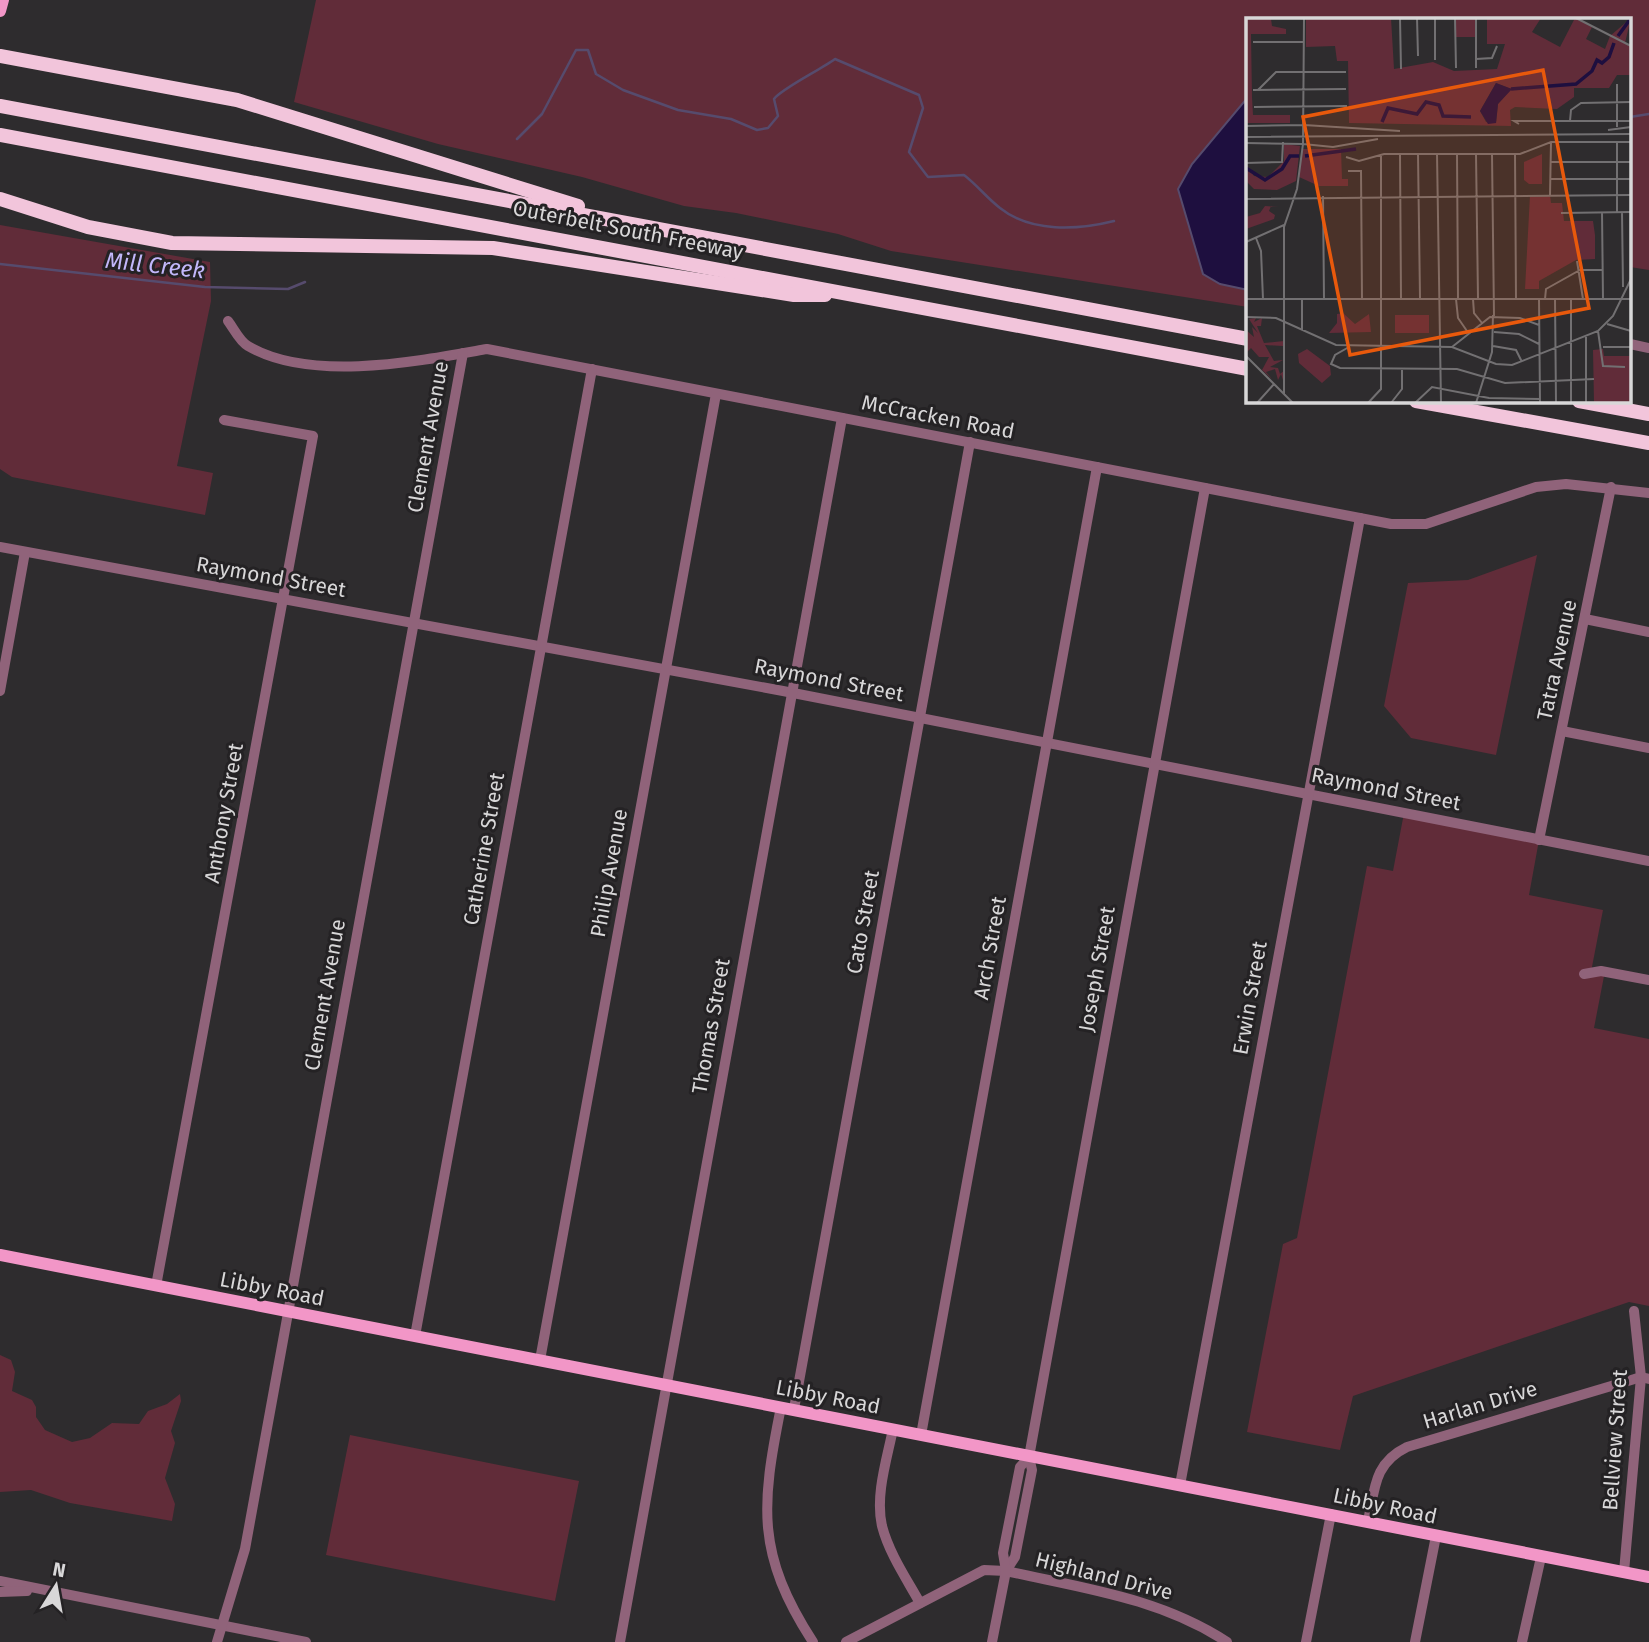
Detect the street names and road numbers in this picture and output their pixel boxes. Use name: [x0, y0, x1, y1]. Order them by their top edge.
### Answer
street label: Outerbelt South Freeway: [510, 195, 746, 265]
street label: Clement Avenue: [402, 359, 454, 515]
street label: McCracken Road: [859, 389, 1017, 445]
street label: Raymond Street: [194, 551, 348, 603]
street label: Tatra Avenue: [1532, 597, 1582, 723]
street label: Raymond Street: [752, 653, 906, 707]
street label: Anthony Street: [199, 741, 249, 885]
street label: Raymond Street: [1309, 762, 1463, 816]
street label: Catherine Street: [458, 770, 510, 927]
street label: Philip Avenue: [585, 807, 633, 939]
street label: Cato Street: [841, 868, 885, 976]
street label: Arch Street: [968, 894, 1012, 1002]
street label: Joseph Street: [1073, 904, 1121, 1034]
street label: Clement Avenue: [299, 917, 351, 1073]
street label: Erwin Street: [1227, 939, 1273, 1057]
street label: Thomas Street: [686, 956, 736, 1096]
street label: Libby Road: [218, 1266, 326, 1312]
street label: Bellview Street: [1597, 1368, 1633, 1512]
street label: Libby Road: [774, 1374, 882, 1420]
street label: Harlan Drive: [1420, 1375, 1540, 1435]
street label: Libby Road: [1331, 1482, 1439, 1530]
street label: Highland Drive: [1033, 1546, 1175, 1606]

